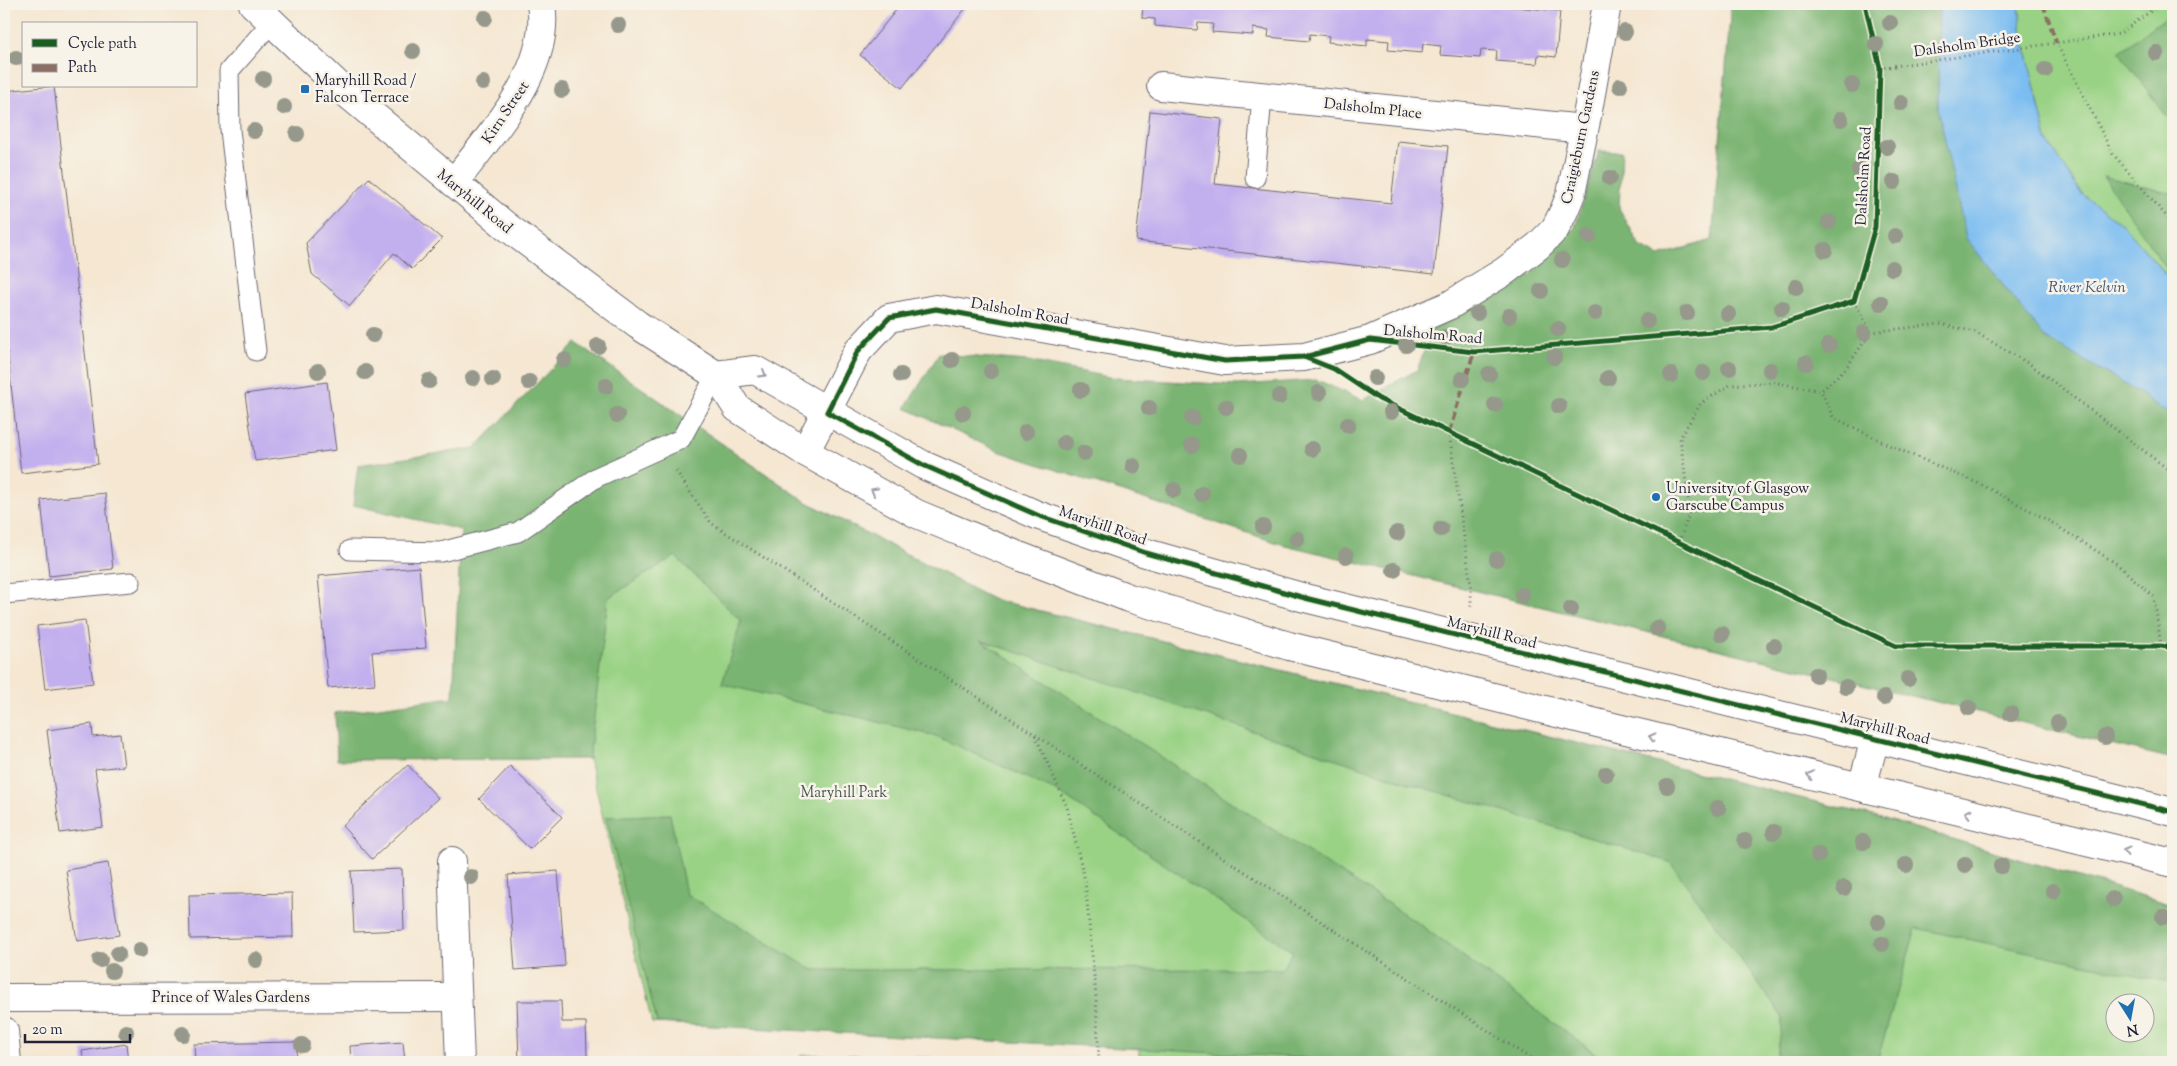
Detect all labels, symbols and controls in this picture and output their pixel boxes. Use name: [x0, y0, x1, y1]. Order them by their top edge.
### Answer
legend: [22, 22, 198, 88]
street label: Dalsholm Bridge: [1913, 28, 2022, 63]
text: Cycle path: [68, 34, 137, 55]
text: Path: [68, 58, 97, 79]
street label: Craigieburn Gardens: [1557, 68, 1606, 206]
place label: Maryhill Road / Falcon Terrace: [315, 71, 416, 109]
street label: Kirn Street: [478, 77, 535, 148]
marker: Maryhill Road / Falcon Terrace: [299, 83, 311, 95]
street label: Dalsholm Place: [1323, 94, 1423, 125]
street label: Dalsholm Road: [1851, 125, 1878, 226]
street label: Maryhill Road: [432, 165, 517, 240]
water label: River Kelvin: [2048, 277, 2126, 300]
street label: Dalsholm Road: [969, 294, 1071, 332]
street label: Dalsholm Road: [1383, 321, 1484, 350]
one-way arrow: [757, 368, 766, 378]
place label: University of Glasgow Garscube Campus: [1666, 479, 1809, 517]
one-way arrow: [870, 487, 879, 497]
marker: University of Glasgow Garscube Campus: [1650, 491, 1662, 503]
street label: Maryhill Road: [1056, 502, 1150, 551]
street label: Maryhill Road: [1445, 612, 1539, 655]
street label: Maryhill Road: [1838, 708, 1932, 751]
one-way arrow: [1648, 732, 1656, 743]
one-way arrow: [1805, 770, 1814, 781]
park label: Maryhill Park: [801, 783, 887, 804]
one-way arrow: [1963, 808, 1972, 819]
one-way arrow: [2121, 846, 2130, 857]
street label: Prince of Wales Gardens: [152, 988, 310, 1009]
north arrow: [2104, 994, 2154, 1044]
scale bar: [25, 1011, 130, 1043]
text: N: [2125, 1018, 2139, 1040]
text: 20 m: [32, 1020, 63, 1041]

